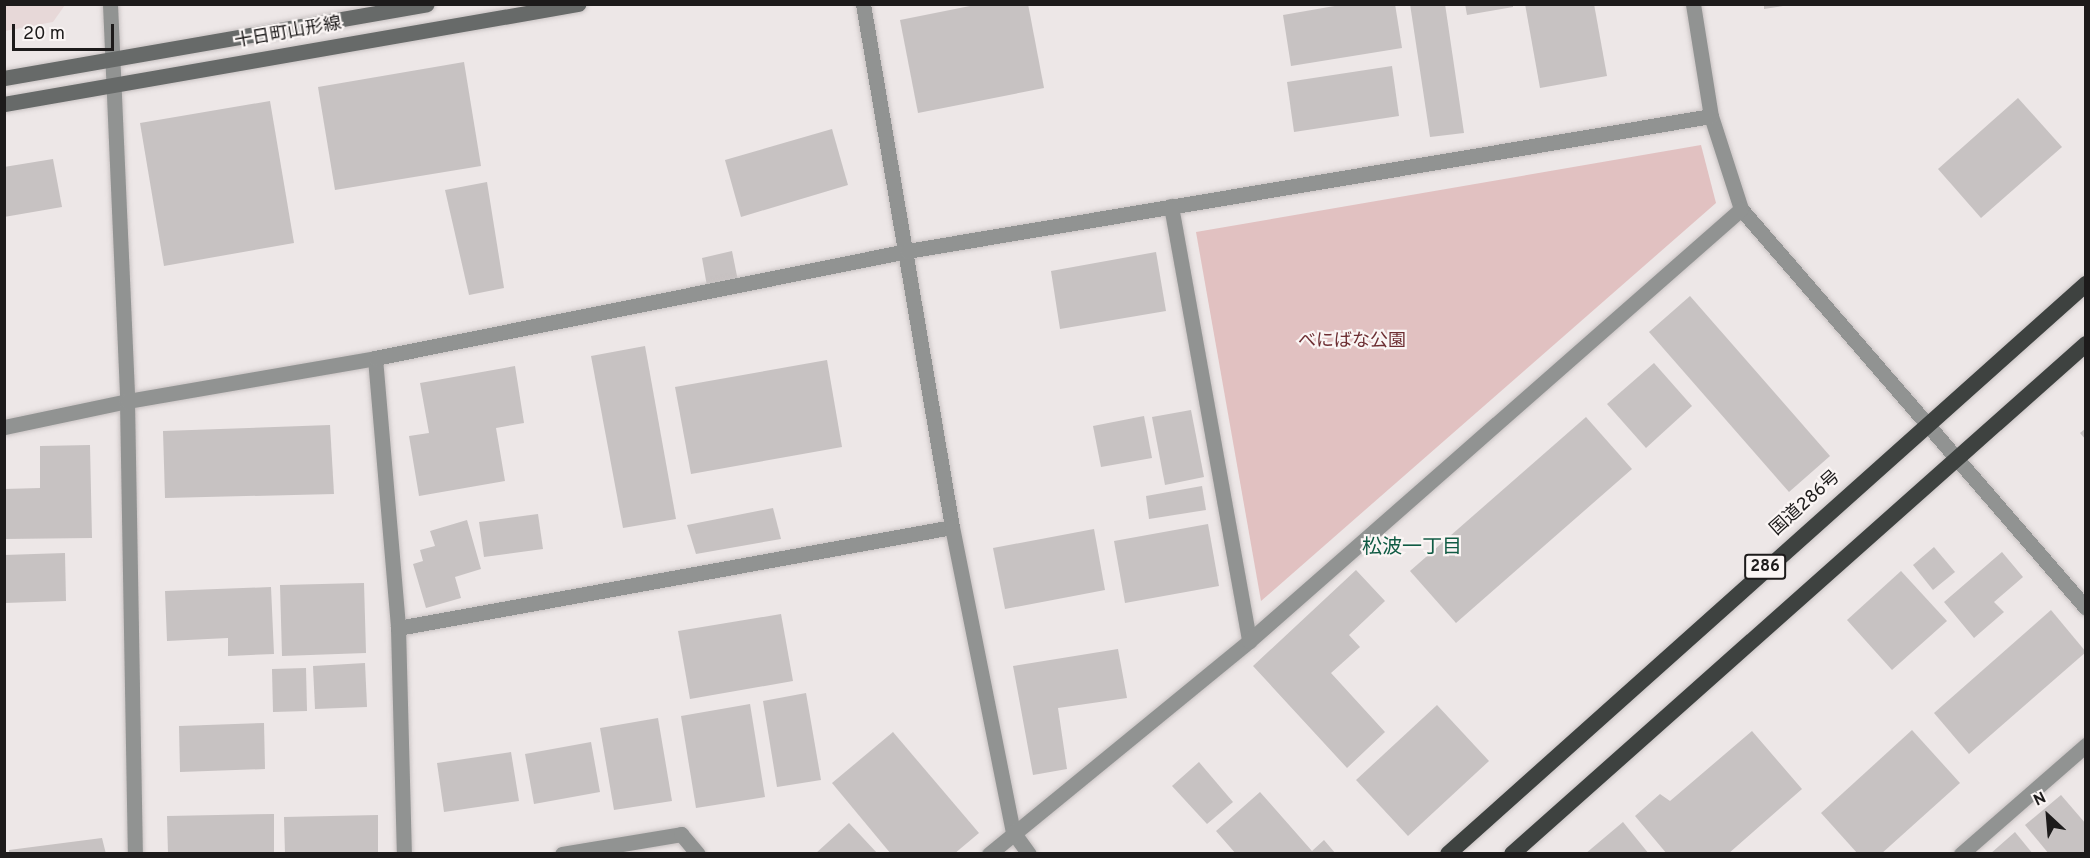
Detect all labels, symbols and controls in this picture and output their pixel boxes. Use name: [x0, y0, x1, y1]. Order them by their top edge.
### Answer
scale bar: [15, 12, 117, 50]
street label: 十日町山形線: [233, 14, 343, 54]
text: 20 m: [23, 23, 65, 46]
park label: べにばな公園: [1298, 331, 1406, 353]
street label: 国道286号: [1767, 467, 1845, 541]
district label: 松波一丁目: [1362, 536, 1462, 560]
road number: 286: [1744, 554, 1786, 580]
north arrow: [2018, 786, 2078, 846]
text: N: [2031, 788, 2050, 811]

